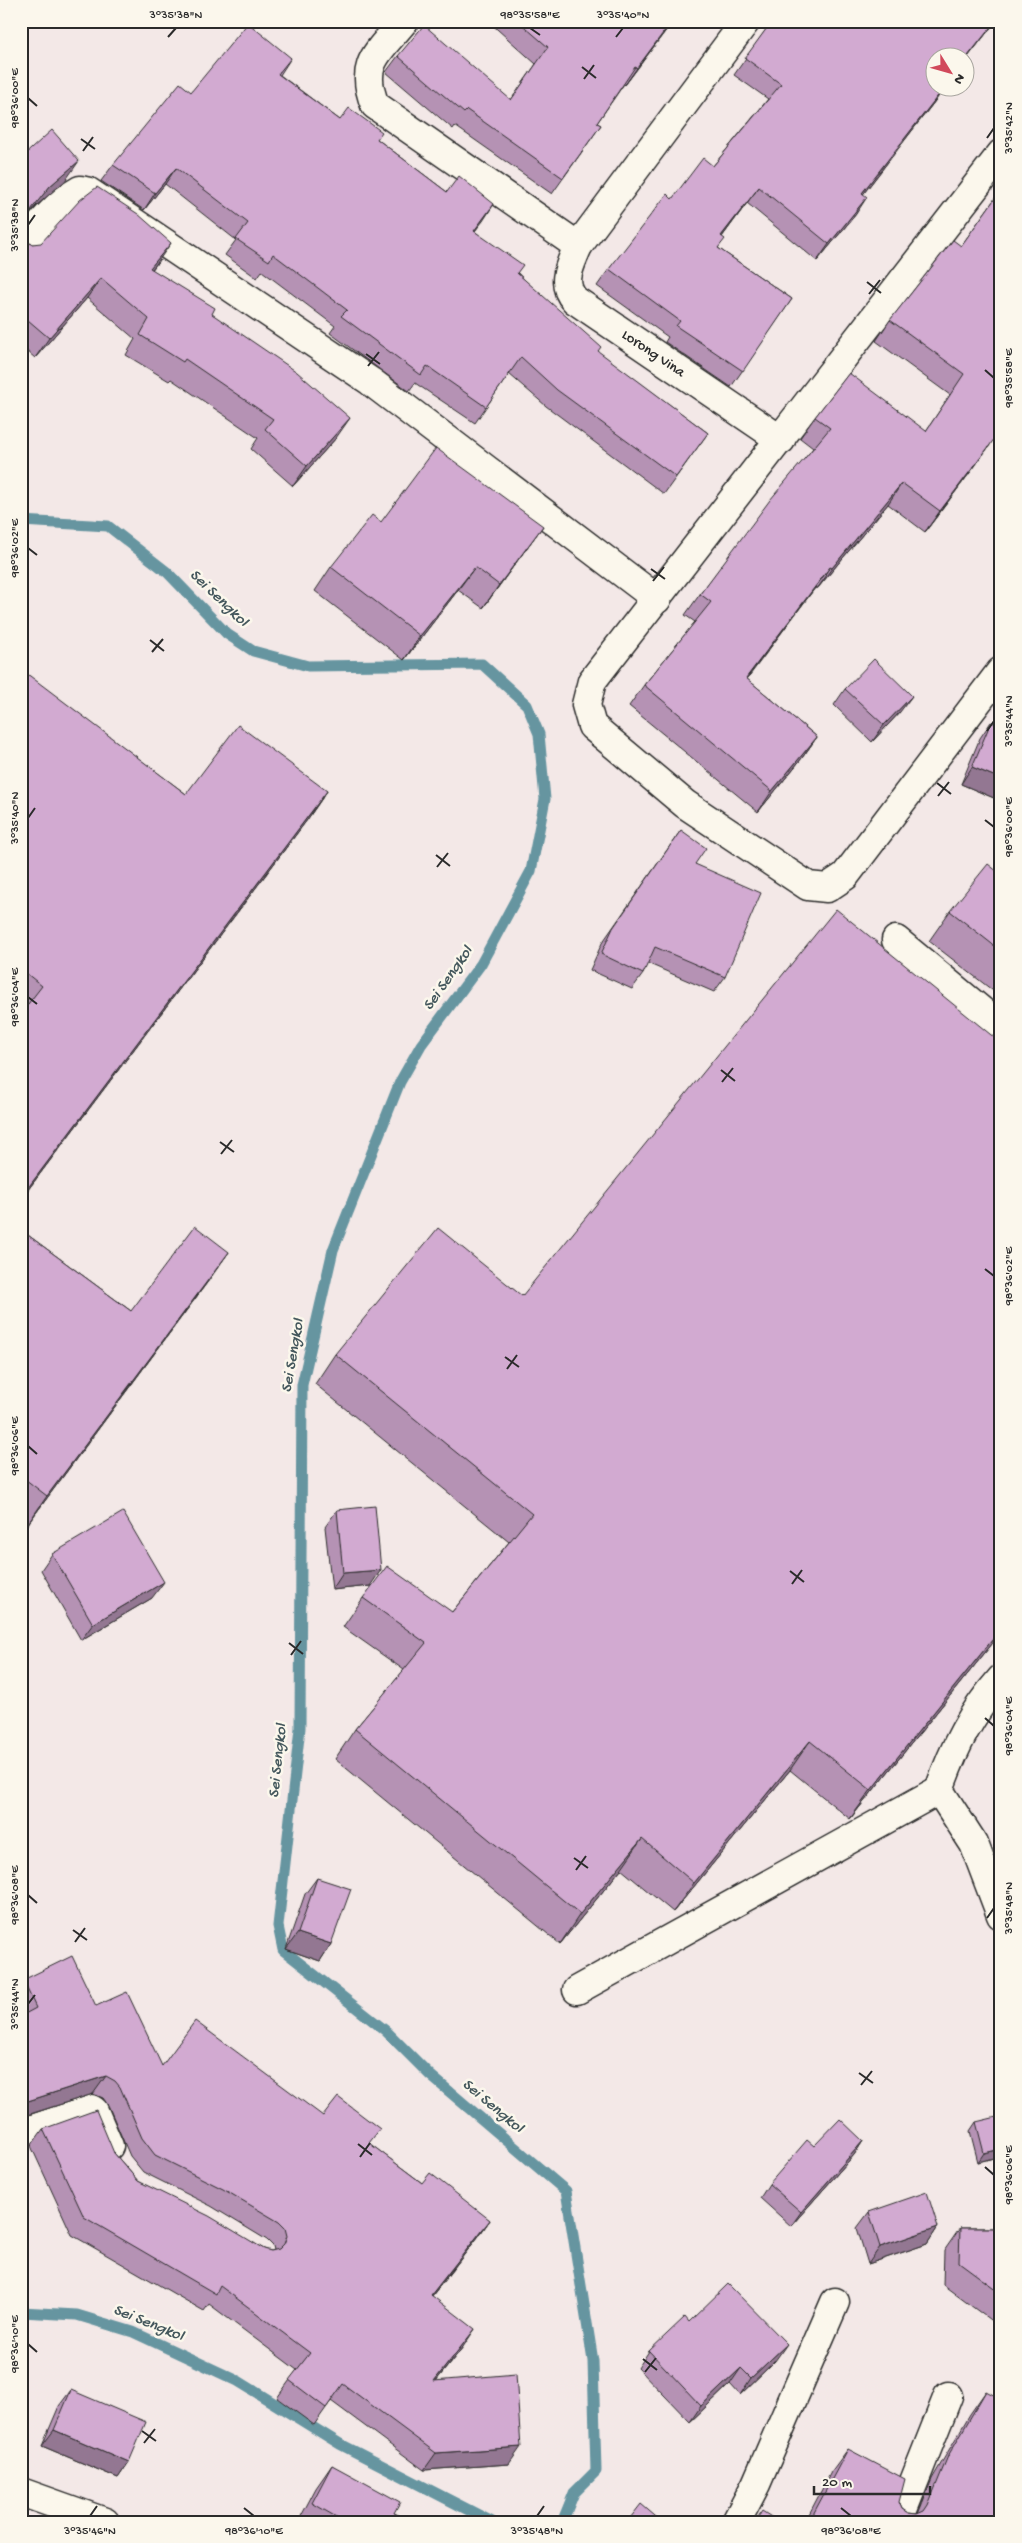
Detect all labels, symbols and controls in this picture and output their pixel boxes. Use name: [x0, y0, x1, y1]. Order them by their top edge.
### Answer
text: 3°35'38"N: [149, 9, 203, 23]
text: 98°35'58"E: [500, 9, 560, 23]
text: 3°35'40"N: [596, 9, 649, 23]
north arrow: [924, 48, 974, 98]
text: 98°36'00"E: [9, 68, 23, 129]
text: N: [949, 70, 968, 87]
text: 3°35'42"N: [1003, 102, 1017, 155]
text: 3°35'38"N: [9, 198, 23, 252]
street label: Lorong Vina: [618, 326, 689, 382]
text: 98°35'58"E: [1003, 348, 1017, 408]
text: 98°36'02"E: [9, 518, 23, 578]
water label: Sei Sengkol: [185, 566, 252, 633]
text: 3°35'44"N: [1003, 695, 1017, 748]
text: 3°35'40"N: [9, 792, 23, 845]
text: 98°36'00"E: [1003, 797, 1017, 858]
water label: Sei Sengkol: [420, 942, 479, 1015]
text: 98°36'04"E: [9, 967, 23, 1027]
text: 98°36'02"E: [1003, 1246, 1017, 1306]
water label: Sei Sengkol: [278, 1316, 310, 1394]
text: 98°36'06"E: [9, 1416, 23, 1476]
text: 98°36'04"E: [1003, 1696, 1017, 1756]
water label: Sei Sengkol: [266, 1722, 292, 1799]
text: 98°36'08"E: [9, 1865, 23, 1926]
text: 3°35'48"N: [1003, 1882, 1017, 1935]
text: 3°35'44"N: [9, 1978, 23, 2031]
water label: Sei Sengkol: [457, 2076, 528, 2139]
text: 98°36'06"E: [1003, 2145, 1017, 2205]
water label: Sei Sengkol: [110, 2301, 187, 2347]
text: 98°36'10"E: [9, 2315, 23, 2374]
scale bar: [814, 2463, 931, 2495]
text: 20 m: [822, 2474, 852, 2492]
text: 3°35'46"N: [63, 2525, 116, 2539]
text: 98°36'10"E: [224, 2525, 283, 2539]
text: 3°35'48"N: [510, 2525, 563, 2539]
text: 98°36'08"E: [820, 2525, 881, 2539]

